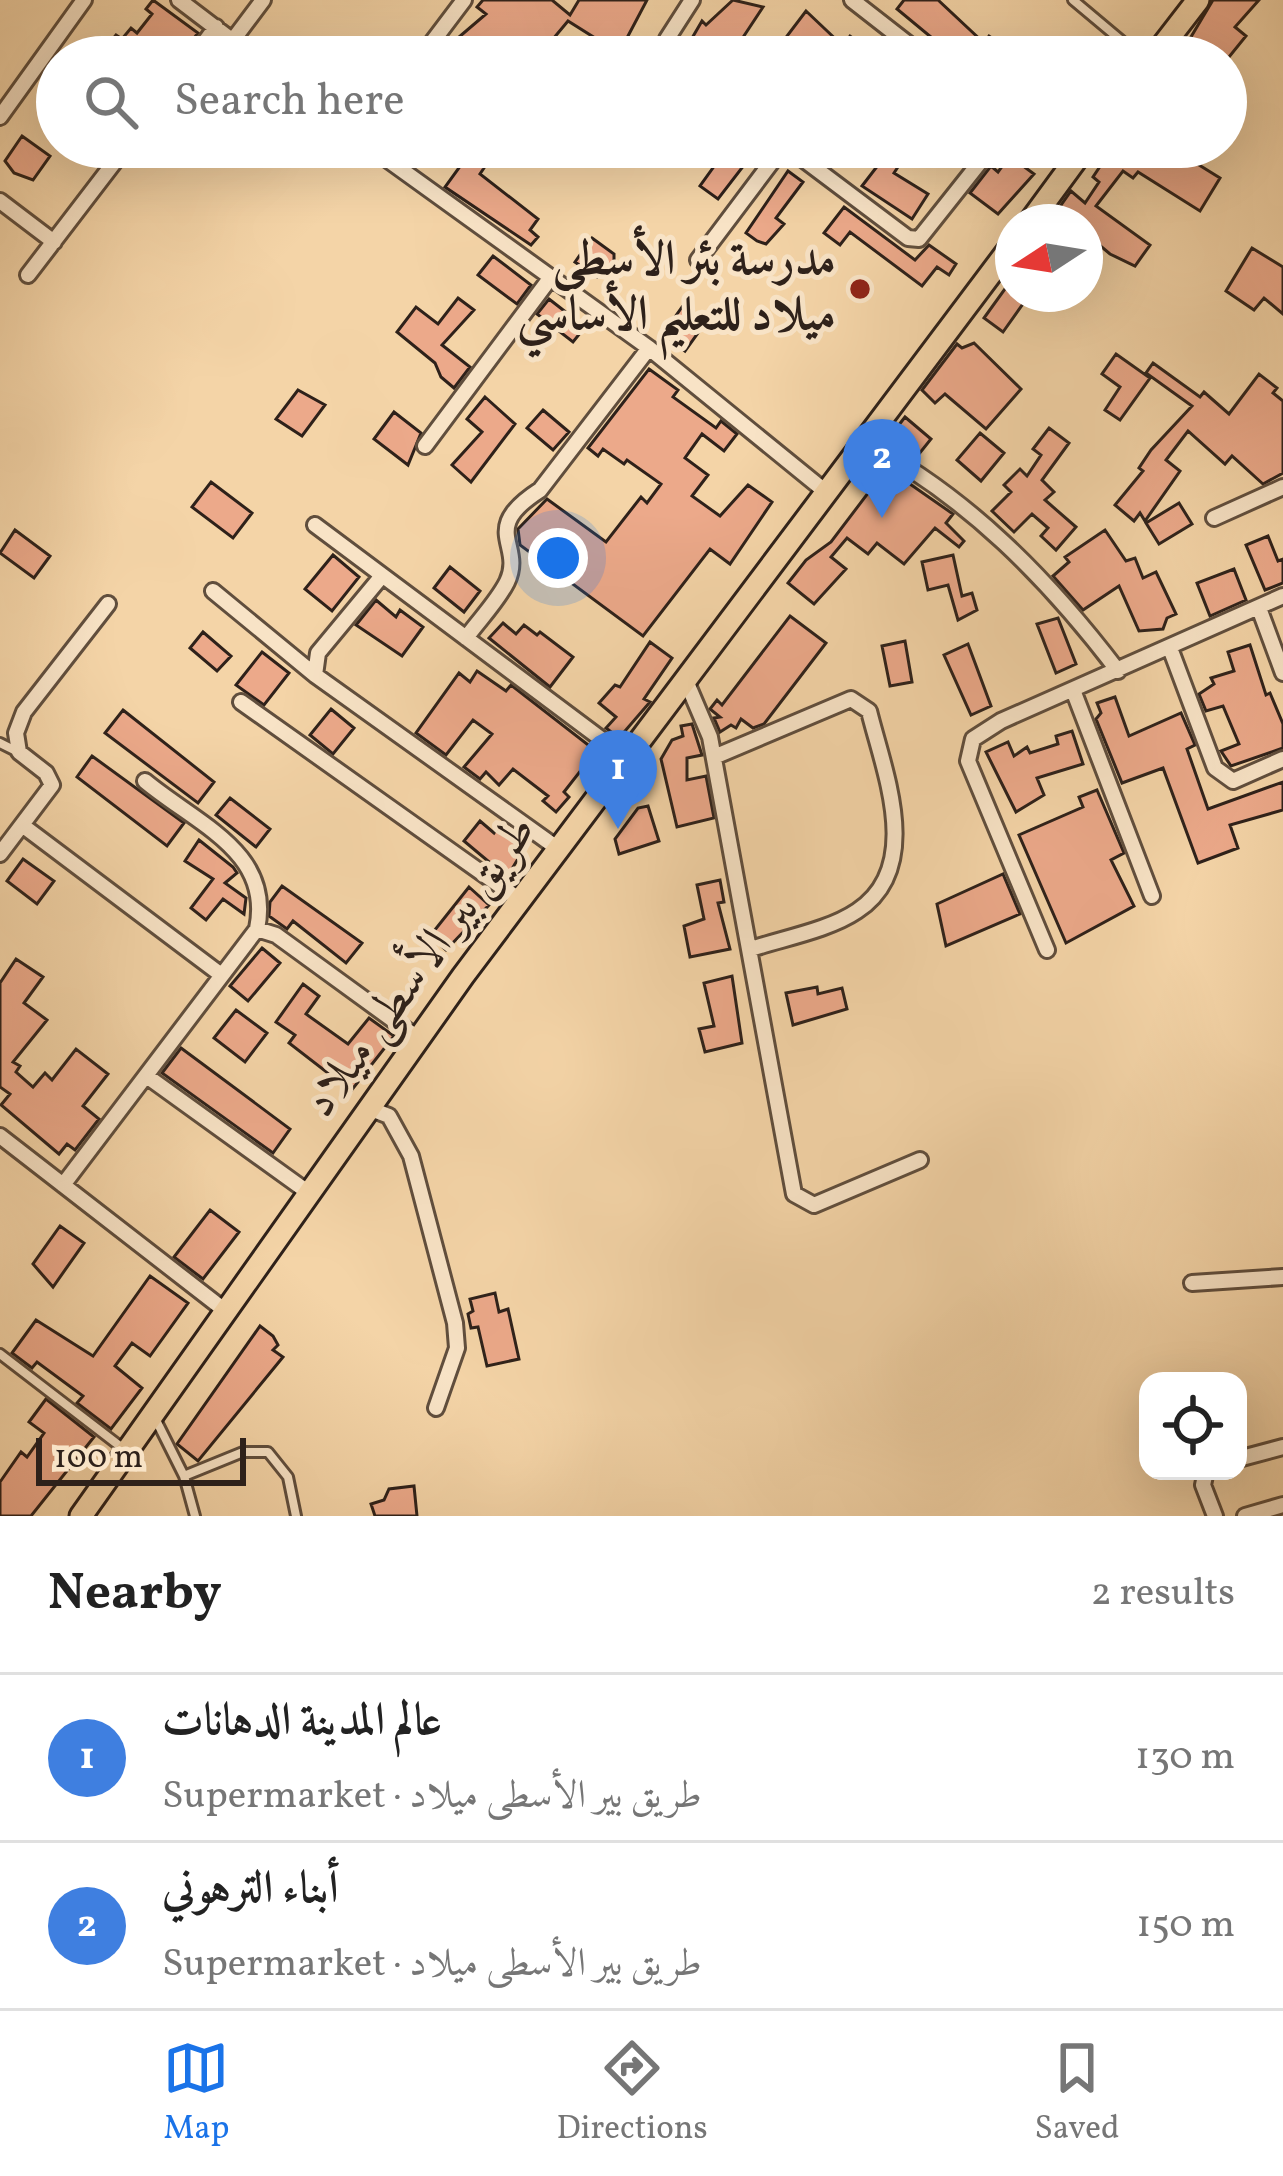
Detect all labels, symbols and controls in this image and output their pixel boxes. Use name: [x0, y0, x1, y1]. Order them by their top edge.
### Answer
search box: [36, 36, 1247, 168]
icon: search: [78, 69, 144, 135]
text: Search here: [174, 71, 405, 134]
north arrow: [995, 204, 1103, 312]
place label: مدرسة بئر الأسطى ميلاد للتعليم الأساسي: [517, 225, 836, 361]
marker: مدرسة بئر الأسطى ميلاد للتعليم الأساسي: [847, 276, 873, 302]
pin: 2: [843, 419, 921, 518]
your location: [528, 528, 588, 588]
pin: 1: [579, 730, 657, 829]
street label: طريق بير الأسطى ميلاد: [286, 800, 554, 1132]
map controls: [1139, 1372, 1247, 1480]
button: locate: [1139, 1372, 1247, 1480]
scale bar: [36, 1432, 246, 1485]
text: 100 m: [54, 1436, 143, 1482]
text: Nearby: [48, 1559, 222, 1630]
text: 2 results: [1091, 1567, 1235, 1621]
text: عالم المدينة الدهانات: [162, 1691, 442, 1754]
text: 1: [79, 1731, 95, 1785]
text: 130 m: [1135, 1731, 1235, 1785]
text: Supermarket · طريق بير الأسطى ميلاد: [162, 1770, 702, 1824]
text: أبناء الترهوني: [162, 1859, 339, 1922]
text: 2: [77, 1899, 97, 1953]
text: 150 m: [1136, 1899, 1235, 1953]
text: Supermarket · طريق بير الأسطى ميلاد: [162, 1938, 702, 1992]
tab: Map: [163, 2035, 230, 2153]
tab: Directions: [556, 2035, 708, 2153]
tab: Saved: [1035, 2035, 1120, 2153]

